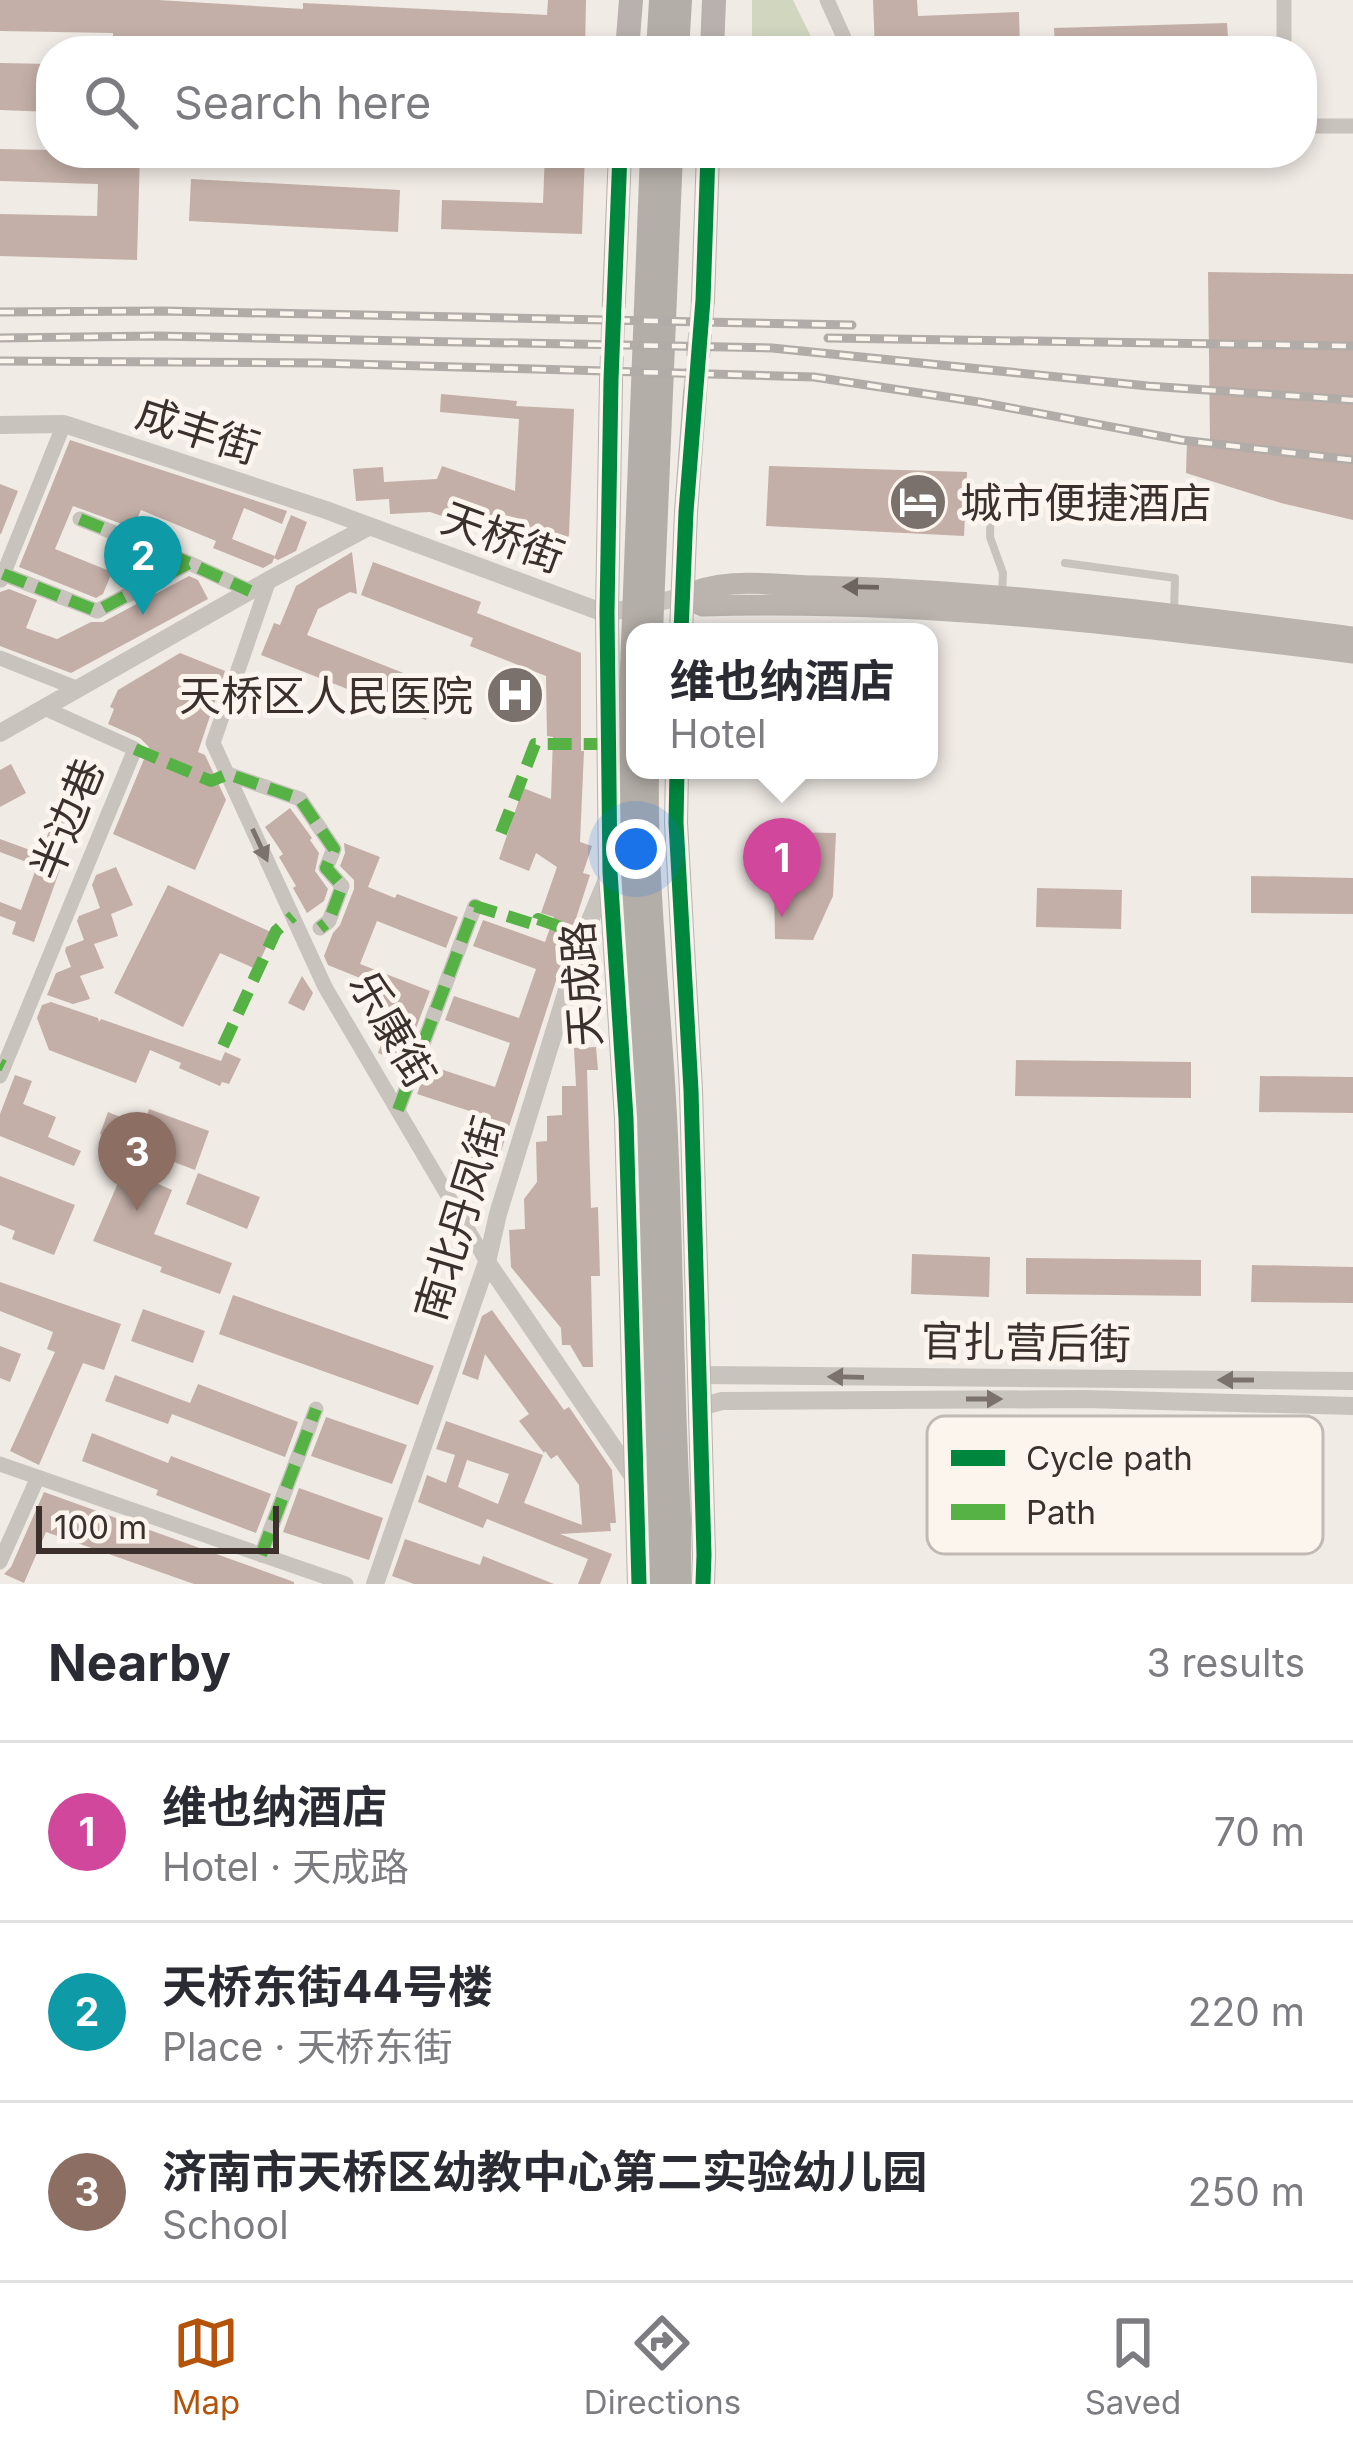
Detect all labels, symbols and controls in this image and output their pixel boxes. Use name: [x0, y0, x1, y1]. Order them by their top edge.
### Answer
search box: [36, 36, 1317, 168]
icon: search: [78, 69, 144, 135]
text: Search here: [174, 75, 431, 130]
street label: 成丰街: [130, 386, 266, 474]
hotel icon: 城市便捷酒店: [887, 471, 949, 533]
place label: 城市便捷酒店: [960, 477, 1212, 528]
street label: 天桥街: [435, 491, 571, 583]
pin: 2: [104, 516, 182, 615]
one-way arrow: [841, 577, 879, 596]
popup: [626, 623, 938, 779]
text: 维也纳酒店: [669, 653, 895, 708]
hospital icon: 天桥区人民医院: [484, 664, 546, 726]
place label: 天桥区人民医院: [179, 670, 473, 721]
text: Hotel: [669, 710, 766, 757]
street label: 半边巷: [20, 751, 114, 887]
pin: 1: [743, 818, 821, 917]
your location: [606, 819, 666, 879]
one-way arrow: [251, 828, 271, 863]
street label: 天成路: [551, 919, 611, 1049]
street label: 乐康街: [339, 962, 447, 1096]
street label: 南北丹凤街: [404, 1110, 514, 1326]
pin: 3: [98, 1112, 176, 1211]
street label: 官扎营后街: [921, 1315, 1131, 1369]
one-way arrow: [826, 1367, 864, 1386]
one-way arrow: [1216, 1370, 1254, 1390]
one-way arrow: [966, 1390, 1004, 1409]
legend: [927, 1416, 1323, 1554]
text: Cycle path: [1026, 1438, 1193, 1478]
text: Path: [1026, 1492, 1096, 1532]
scale bar: [36, 1500, 279, 1553]
text: 100 m: [54, 1507, 147, 1547]
text: Nearby: [48, 1632, 231, 1693]
text: 3 results: [1147, 1639, 1305, 1686]
text: 维也纳酒店: [162, 1779, 387, 1834]
text: 1: [79, 1808, 95, 1855]
text: 70 m: [1214, 1808, 1305, 1855]
text: Hotel · 天成路: [162, 1843, 409, 1890]
text: 天桥东街44号楼: [162, 1959, 493, 2014]
text: 2: [75, 1988, 99, 2035]
text: 220 m: [1188, 1988, 1305, 2035]
text: Place · 天桥东街: [162, 2023, 452, 2070]
text: 济南市天桥区幼教中心第二实验幼儿园: [162, 2144, 927, 2199]
text: 3: [74, 2168, 100, 2215]
text: 250 m: [1188, 2168, 1305, 2215]
text: School: [162, 2201, 289, 2248]
tab: Map: [172, 2310, 240, 2422]
tab: Directions: [584, 2310, 741, 2422]
tab: Saved: [1085, 2310, 1181, 2422]

